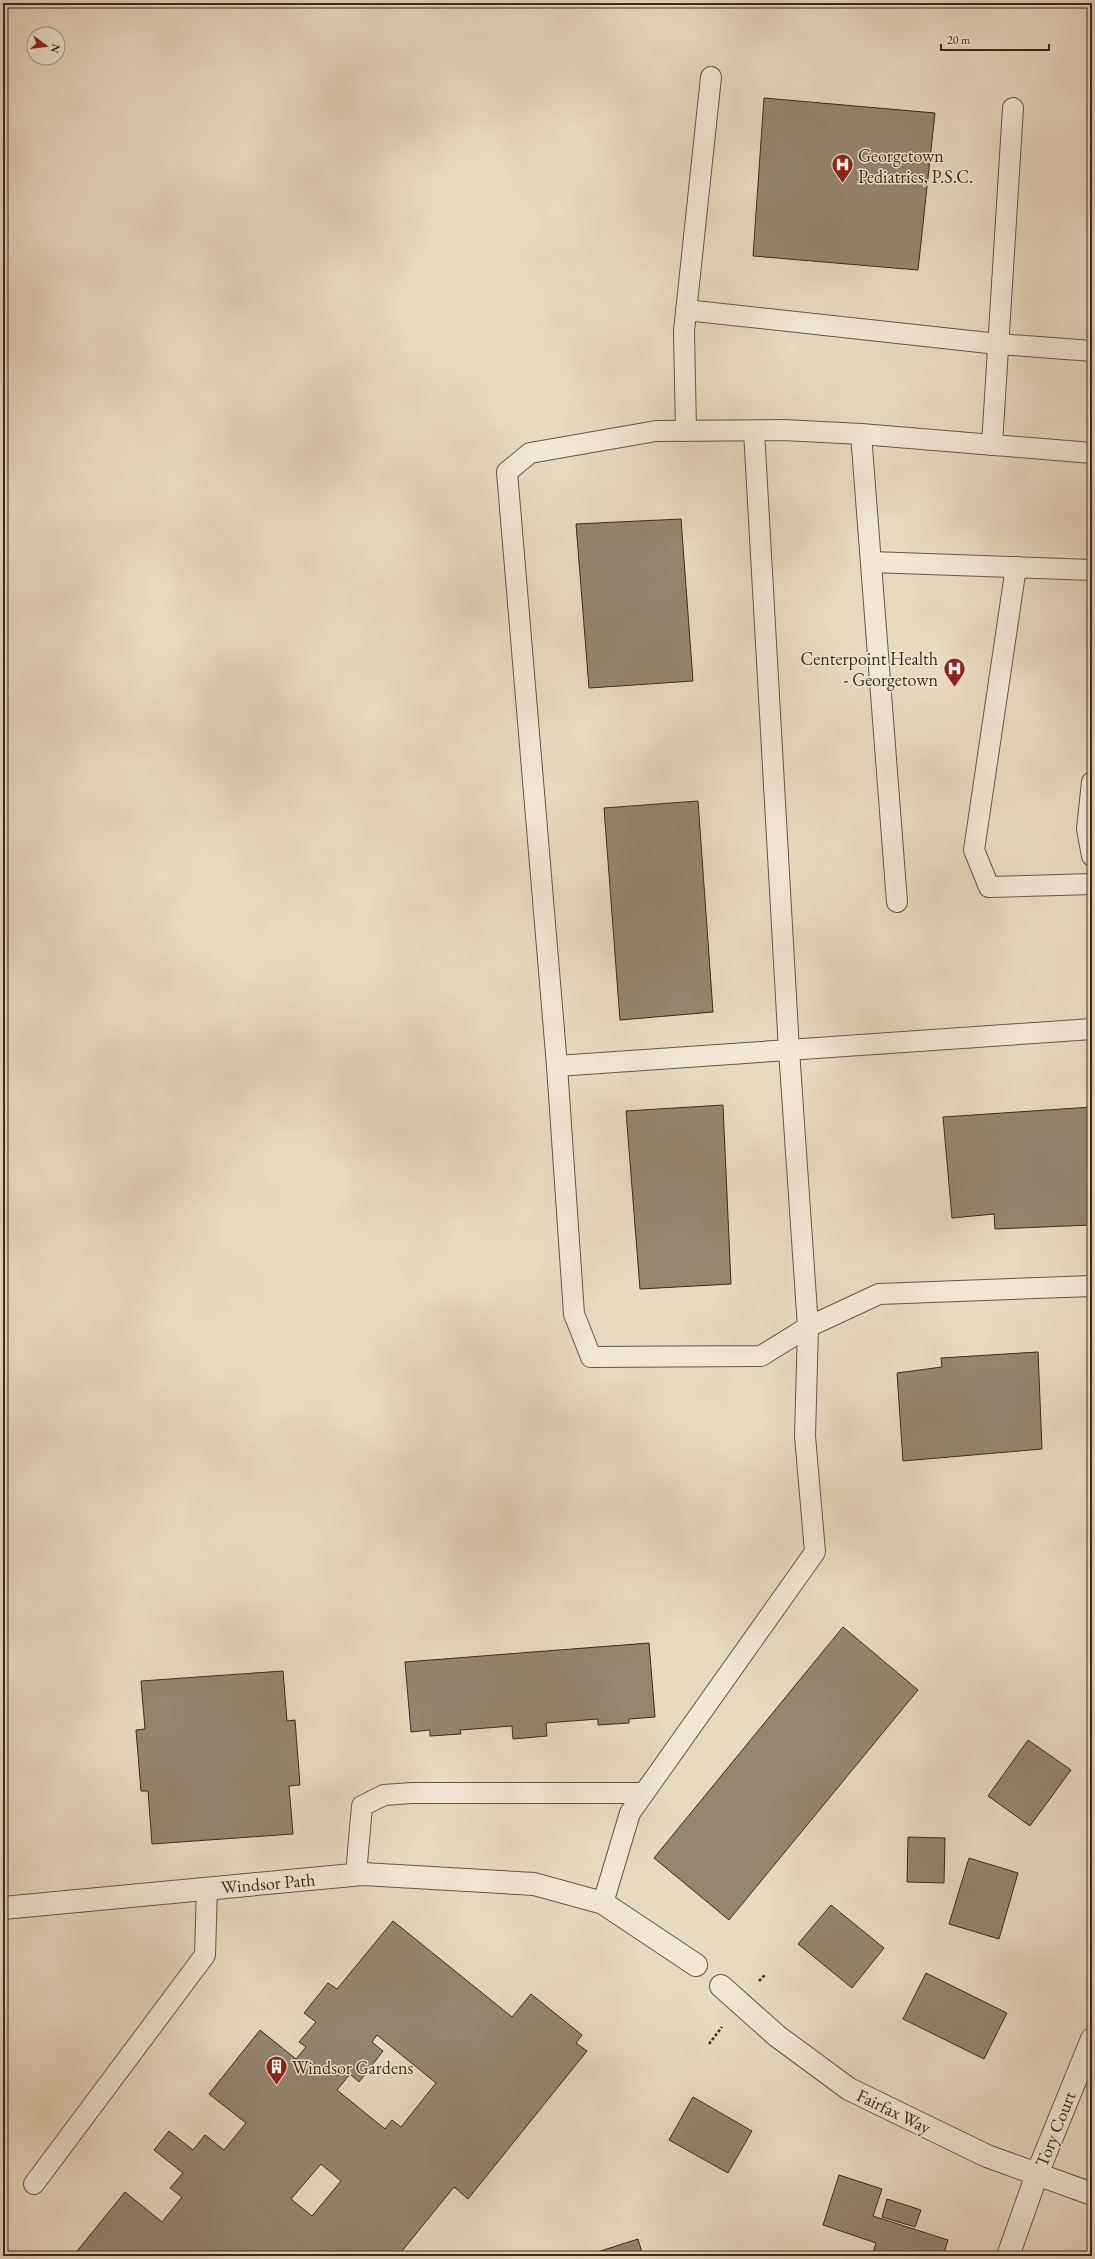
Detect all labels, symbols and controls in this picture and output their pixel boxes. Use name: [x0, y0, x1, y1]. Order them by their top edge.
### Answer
north arrow: [26, 26, 66, 66]
scale bar: [941, 26, 1049, 52]
text: 20 m: [947, 32, 971, 48]
text: N: [48, 42, 64, 55]
place label: Georgetown Pediatrics, P.S.C.: [858, 144, 973, 188]
hospital icon: Georgetown Pediatrics, P.S.C.: [830, 152, 856, 185]
place label: Centerpoint Health - Georgetown: [801, 647, 938, 691]
hospital icon: Centerpoint Health - Georgetown: [941, 655, 967, 688]
street label: Windsor Path: [220, 1867, 316, 1899]
building icon: Windsor Gardens: [264, 2054, 290, 2087]
place label: Windsor Gardens: [292, 2056, 413, 2079]
street label: Fairfax Way: [853, 2083, 935, 2139]
street label: Tory Court: [1029, 2088, 1081, 2170]

